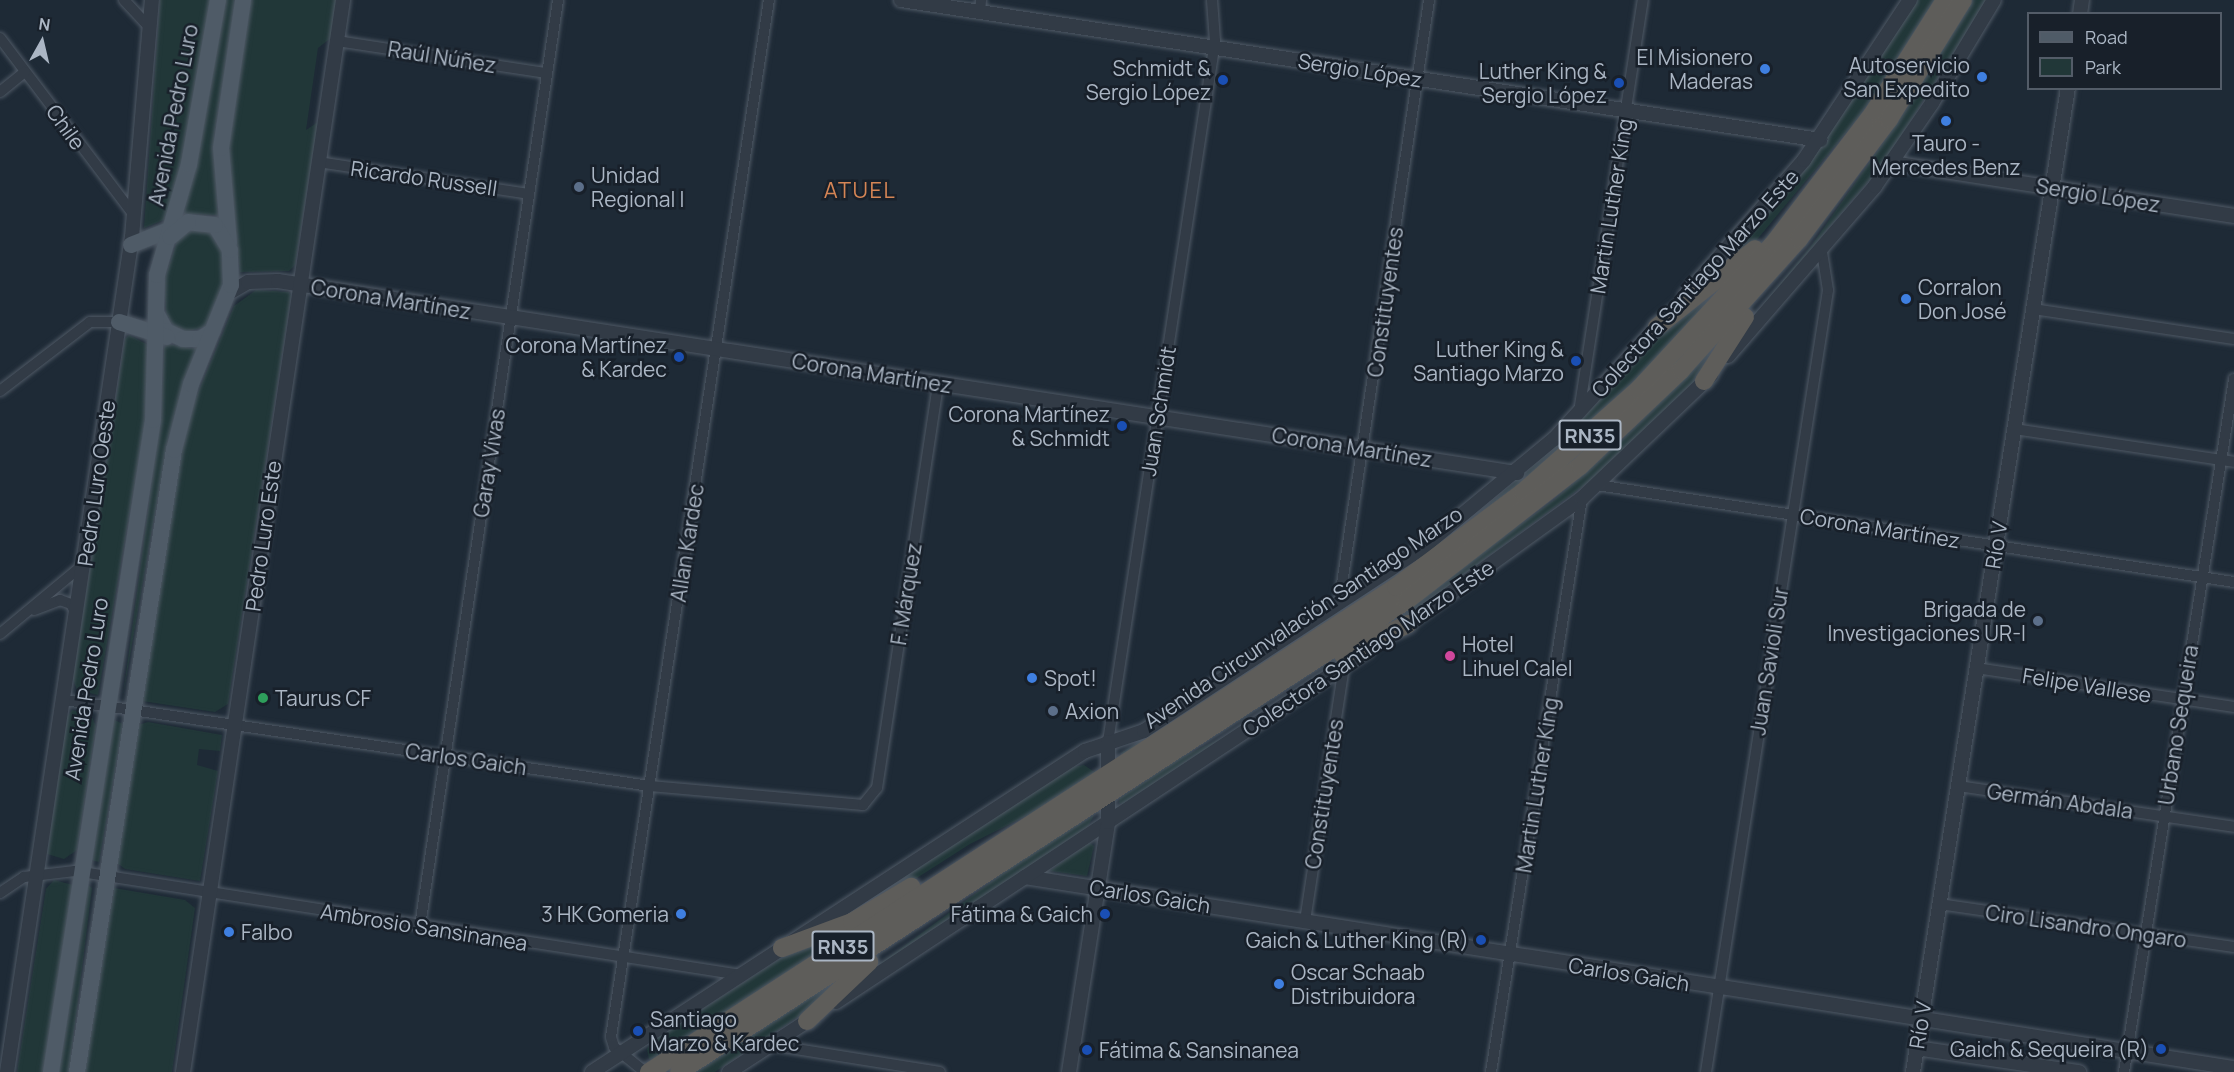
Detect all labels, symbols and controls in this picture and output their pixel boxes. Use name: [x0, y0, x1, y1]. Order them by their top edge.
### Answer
north arrow: [12, 12, 72, 72]
text: N: [37, 12, 52, 36]
legend: [2027, 12, 2222, 90]
street label: Avenida Pedro Luro: [143, 22, 203, 208]
text: Road: [2085, 25, 2128, 49]
street label: Raúl Núñez: [386, 36, 498, 78]
place label: El Misionero Maderas: [1637, 44, 1753, 94]
street label: Sergio López: [1296, 48, 1424, 92]
place label: Autoservicio San Expedito: [1843, 52, 1970, 102]
place label: Schmidt & Sergio López: [1086, 55, 1211, 105]
text: Park: [2085, 55, 2121, 79]
place label: Luther King & Sergio López: [1479, 58, 1607, 108]
marker: El Misionero Maderas: [1758, 62, 1772, 76]
marker: Autoservicio San Expedito: [1975, 70, 1989, 84]
marker: Schmidt & Sergio López: [1216, 73, 1230, 87]
marker: Luther King & Sergio López: [1612, 76, 1626, 90]
street label: Chile: [41, 100, 91, 154]
marker: Tauro - Mercedes Benz: [1939, 114, 1953, 128]
street label: Martin Luther King: [1585, 116, 1637, 296]
place label: Tauro - Mercedes Benz: [1871, 130, 2021, 180]
street label: Ricardo Russell: [349, 155, 499, 201]
place label: Unidad Regional I: [591, 162, 684, 212]
street label: Colectora Santiago Marzo Este: [1586, 164, 1804, 402]
street label: Sergio López: [2034, 173, 2162, 217]
district label: ATUEL: [824, 178, 896, 204]
marker: Unidad Regional I: [572, 180, 586, 194]
street label: Constituyentes: [1362, 225, 1408, 379]
street label: Corona Martínez: [309, 274, 473, 324]
place label: Corralon Don José: [1918, 274, 2007, 324]
marker: Corralon Don José: [1899, 292, 1913, 306]
place label: Corona Martínez & Kardec: [505, 332, 667, 382]
place label: Luther King & Santiago Marzo: [1413, 336, 1564, 386]
street label: Juan Schmidt: [1135, 344, 1181, 478]
street label: Corona Martínez: [790, 348, 954, 398]
marker: Corona Martínez & Kardec: [672, 350, 686, 364]
marker: Luther King & Santiago Marzo: [1569, 354, 1583, 368]
street label: Pedro Luro Oeste: [72, 398, 120, 568]
place label: Corona Martínez & Schmidt: [948, 401, 1110, 451]
street label: Garay Vivas: [468, 407, 510, 519]
road number: RN35: [1558, 418, 1622, 452]
marker: Corona Martínez & Schmidt: [1115, 419, 1129, 433]
street label: Corona Martínez: [1270, 422, 1434, 472]
street label: Pedro Luro Este: [240, 459, 286, 613]
street label: Allan Kardec: [665, 482, 709, 604]
street label: Avenida Circunvalación Santiago Marzo: [1139, 501, 1467, 733]
street label: Corona Martínez: [1798, 503, 1962, 553]
street label: Río V: [1980, 520, 2012, 570]
street label: F. Márquez: [886, 541, 926, 647]
street label: Colectora Santiago Marzo Este: [1237, 554, 1499, 742]
street label: Juan Savioli Sur: [1745, 585, 1793, 737]
street label: Avenida Pedro Luro: [59, 596, 113, 782]
place label: Brigada de Investigaciones UR-I: [1827, 596, 2026, 646]
marker: Brigada de Investigaciones UR-I: [2031, 614, 2045, 628]
place label: Hotel Lihuel Calel: [1462, 631, 1573, 681]
street label: Urbano Sequeira: [2153, 643, 2203, 807]
marker: Hotel Lihuel Calel: [1443, 649, 1457, 663]
street label: Felipe Vallese: [2021, 662, 2153, 708]
place label: Spot!: [1044, 665, 1097, 691]
marker: Spot!: [1025, 671, 1039, 685]
place label: Taurus CF: [275, 685, 371, 711]
marker: Taurus CF: [256, 691, 270, 705]
street label: Martin Luther King: [1511, 695, 1563, 875]
place label: Axion: [1065, 698, 1119, 724]
marker: Axion: [1046, 704, 1060, 718]
street label: Constituyentes: [1300, 717, 1348, 871]
street label: Carlos Gaich: [404, 738, 528, 780]
street label: Germán Abdala: [1985, 778, 2135, 824]
street label: Carlos Gaich: [1088, 874, 1212, 918]
street label: Ambrosio Sansinanea: [319, 898, 529, 956]
street label: Ciro Lisandro Ongaro: [1984, 899, 2188, 953]
place label: 3 HK Gomeria: [541, 901, 669, 927]
place label: Fátima & Gaich: [951, 901, 1093, 927]
marker: 3 HK Gomeria: [674, 907, 688, 921]
marker: Fátima & Gaich: [1098, 907, 1112, 921]
place label: Falbo: [241, 919, 293, 945]
marker: Falbo: [222, 925, 236, 939]
place label: Gaich & Luther King (R): [1246, 927, 1469, 953]
road number: RN35: [812, 929, 874, 963]
marker: Gaich & Luther King (R): [1474, 933, 1488, 947]
street label: Carlos Gaich: [1567, 952, 1691, 996]
place label: Oscar Schaab Distribuidora: [1291, 959, 1425, 1009]
marker: Oscar Schaab Distribuidora: [1272, 977, 1286, 991]
street label: Río V: [1904, 1000, 1936, 1050]
place label: Santiago Marzo & Kardec: [650, 1006, 799, 1056]
marker: Santiago Marzo & Kardec: [631, 1024, 645, 1038]
place label: Gaich & Sequeira (R): [1950, 1036, 2149, 1062]
place label: Fátima & Sansinanea: [1099, 1037, 1299, 1063]
marker: Gaich & Sequeira (R): [2154, 1042, 2168, 1056]
marker: Fátima & Sansinanea: [1080, 1043, 1094, 1057]

